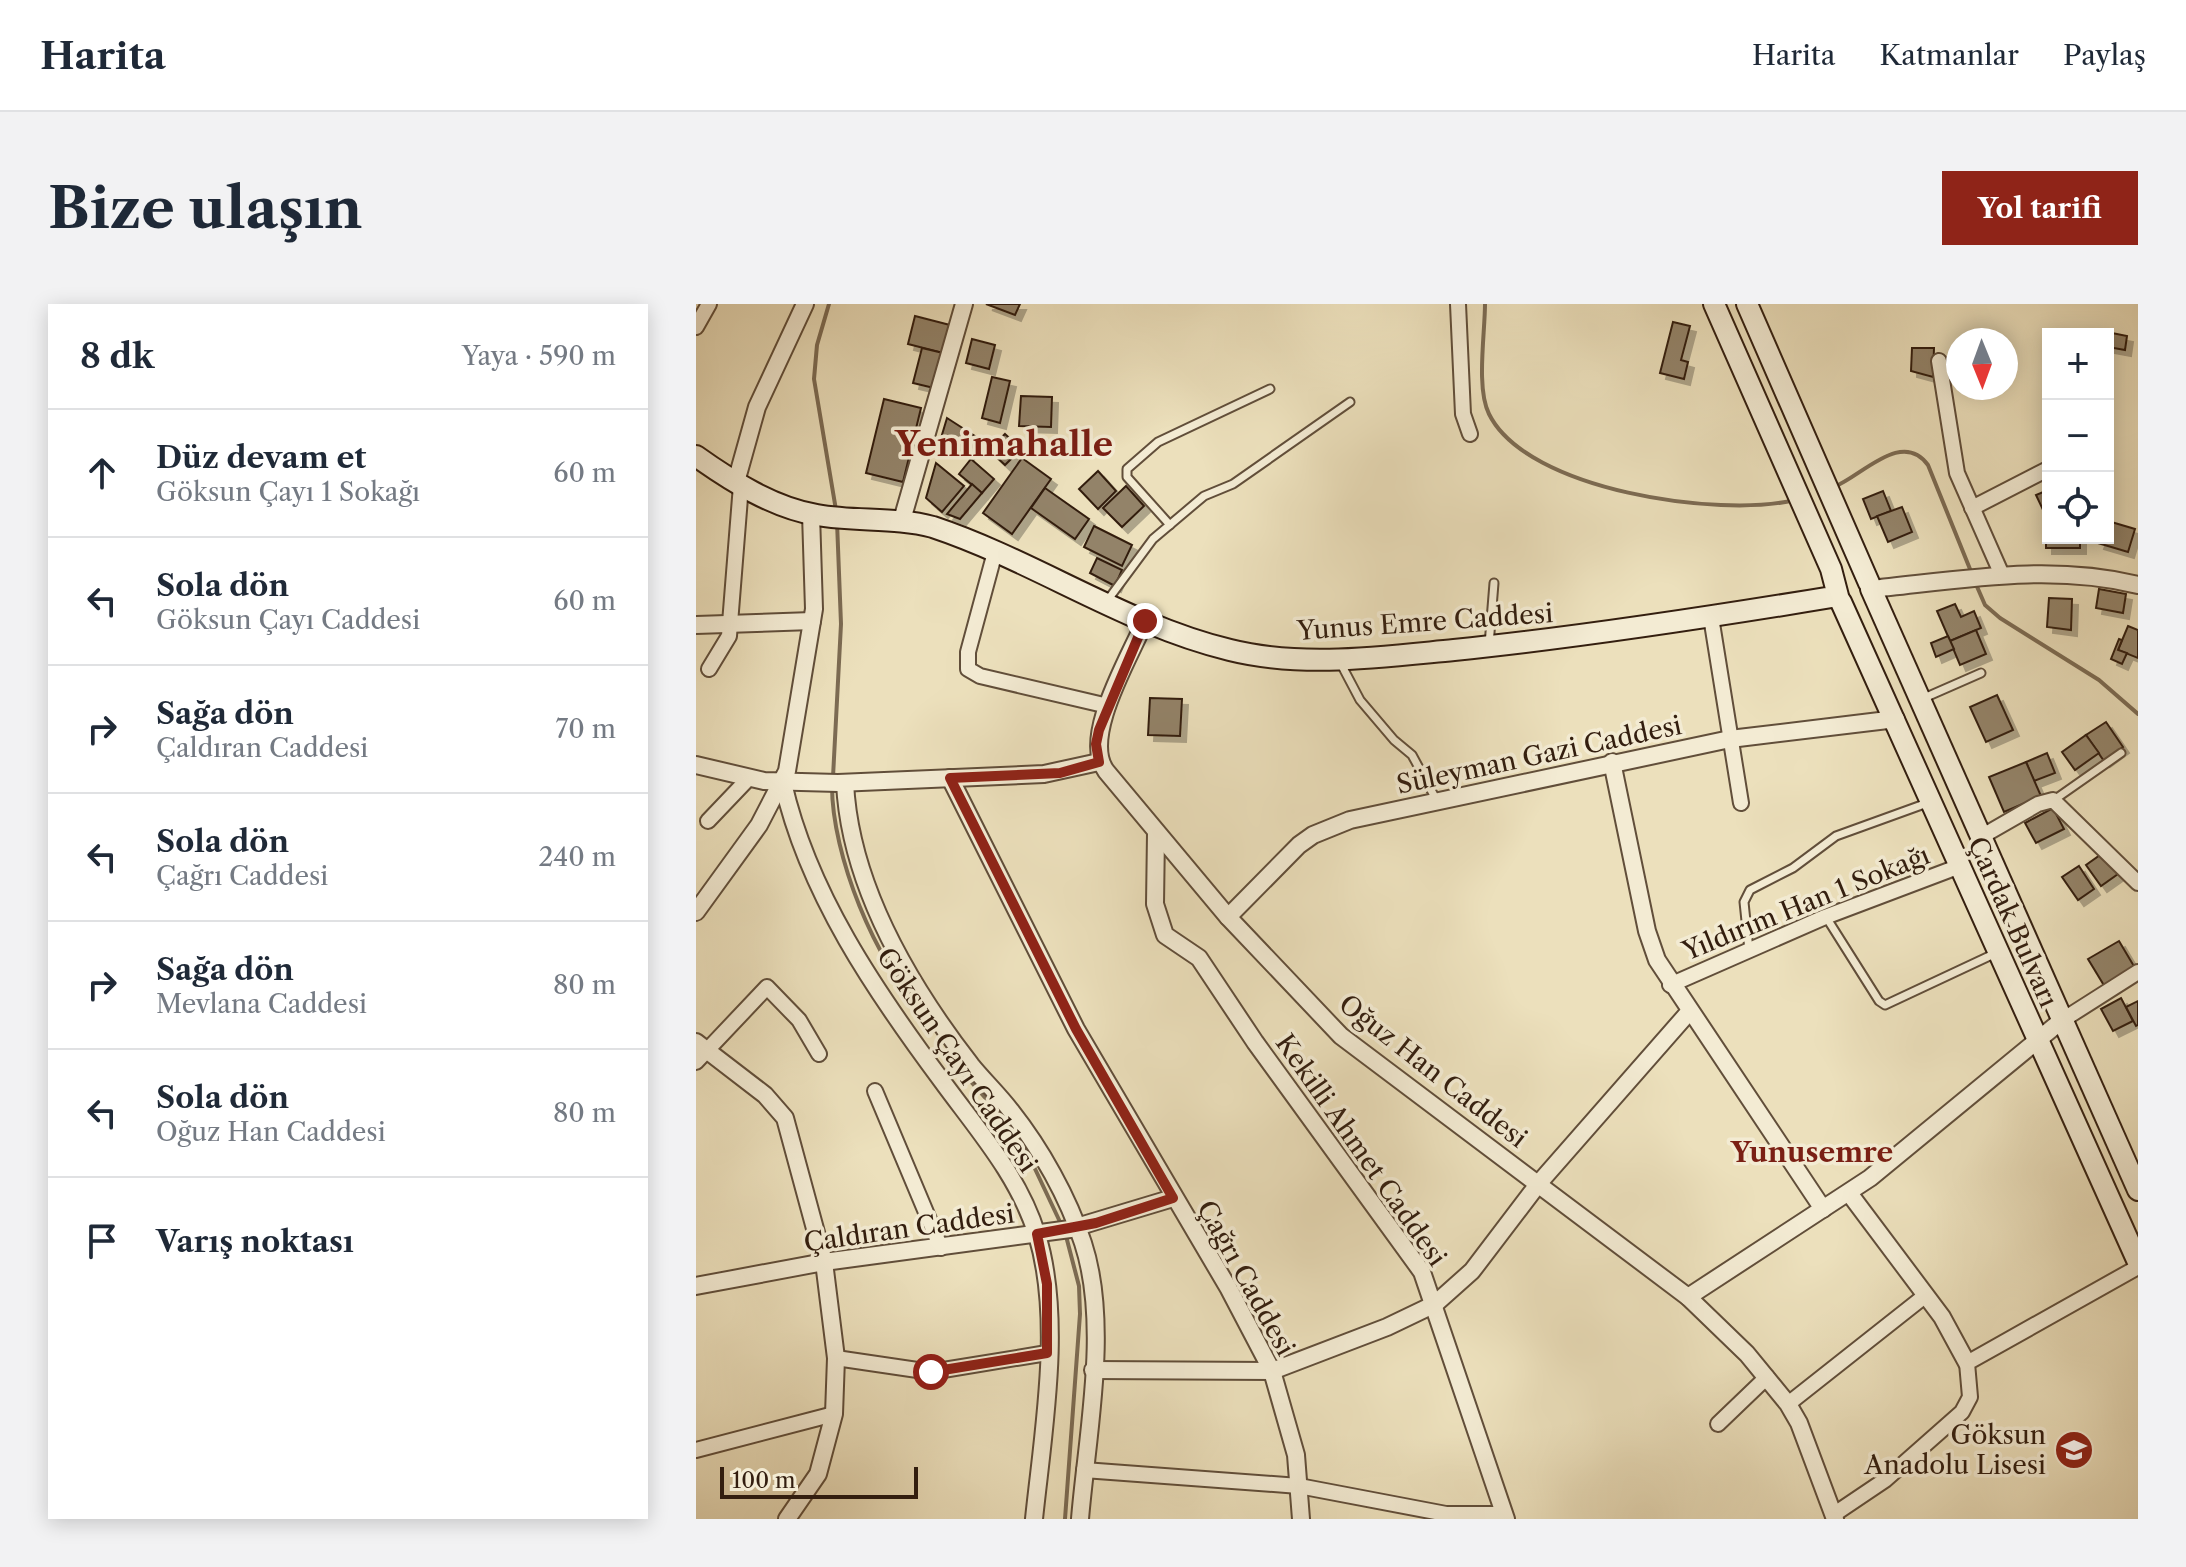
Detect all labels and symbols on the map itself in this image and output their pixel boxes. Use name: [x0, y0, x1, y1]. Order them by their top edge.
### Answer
north arrow: [1946, 328, 2018, 400]
district label: Yenimahalle: [894, 423, 1113, 465]
street label: Yunus Emre Caddesi: [1295, 597, 1554, 647]
route end: [1127, 603, 1163, 639]
street label: Süleyman Gazi Caddesi: [1394, 709, 1685, 801]
street label: Çardak Bulvarı: [1961, 832, 2065, 1012]
street label: Yıldırım Han 1 Sokağı: [1677, 839, 1934, 968]
street label: Göksun Çayı Caddesi: [870, 942, 1044, 1178]
street label: Oğuz Han Caddesi: [1333, 988, 1533, 1154]
street label: Kekilli Ahmet Caddesi: [1269, 1028, 1453, 1272]
district label: Yunusemre: [1730, 1135, 1893, 1169]
street label: Çağrı Caddesi: [1190, 1195, 1302, 1361]
street label: Çaldıran Caddesi: [802, 1197, 1016, 1259]
route start: [913, 1354, 949, 1390]
place label: Göksun Anadolu Lisesi: [1863, 1419, 2046, 1481]
school or university icon: Göksun Anadolu Lisesi: [2053, 1429, 2095, 1471]
scale bar: [720, 1463, 918, 1499]

